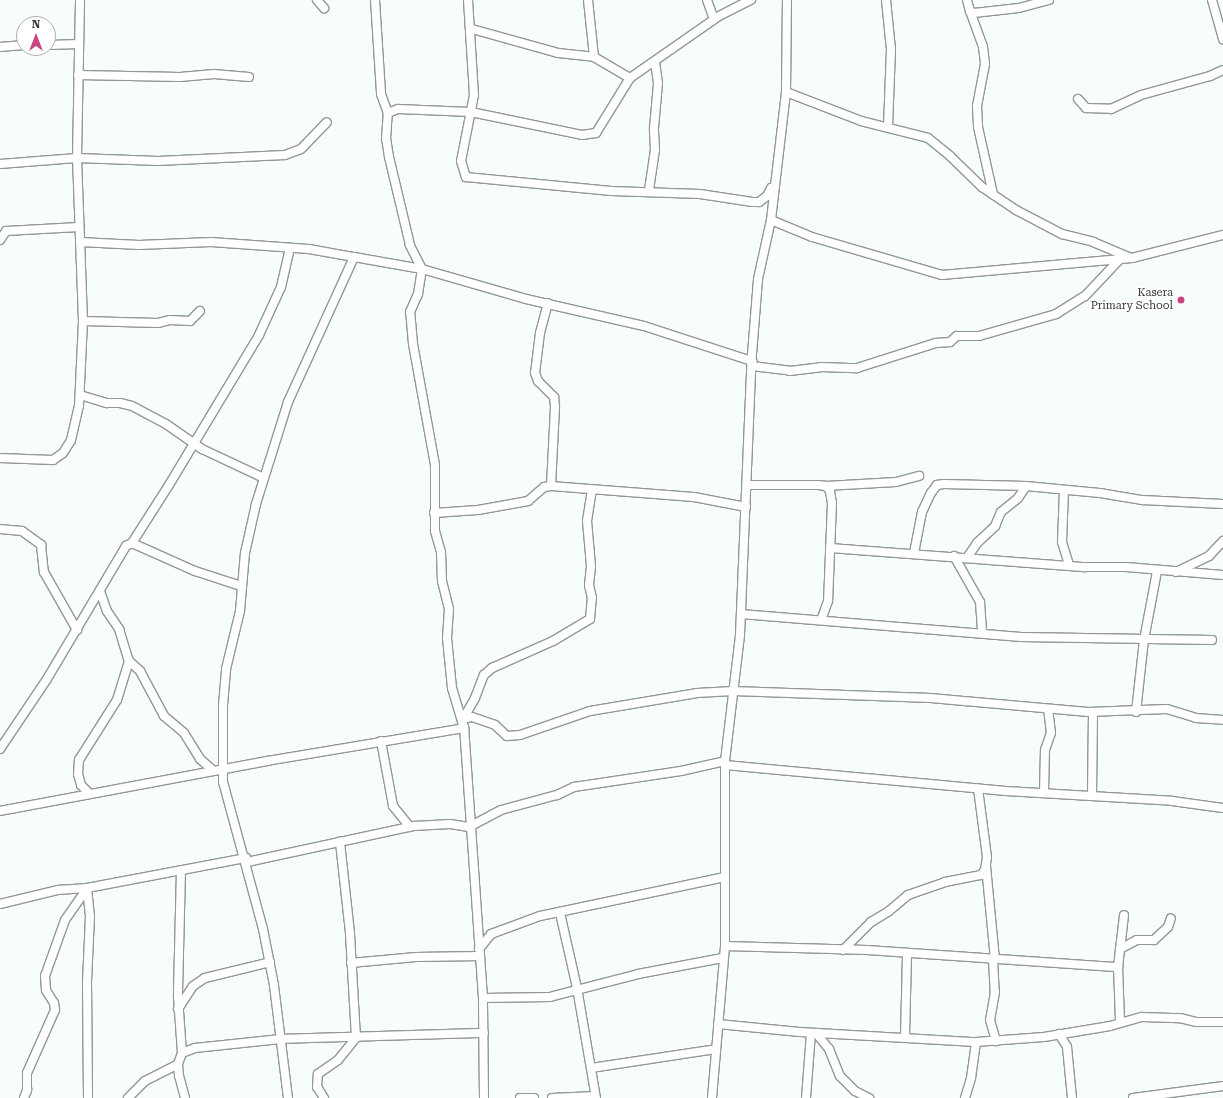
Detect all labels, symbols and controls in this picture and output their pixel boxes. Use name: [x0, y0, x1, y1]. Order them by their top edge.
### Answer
north arrow: [16, 16, 56, 56]
text: N: [32, 18, 40, 31]
place label: Kasera Primary School: [1091, 287, 1173, 313]
marker: Kasera Primary School: [1176, 295, 1186, 305]

